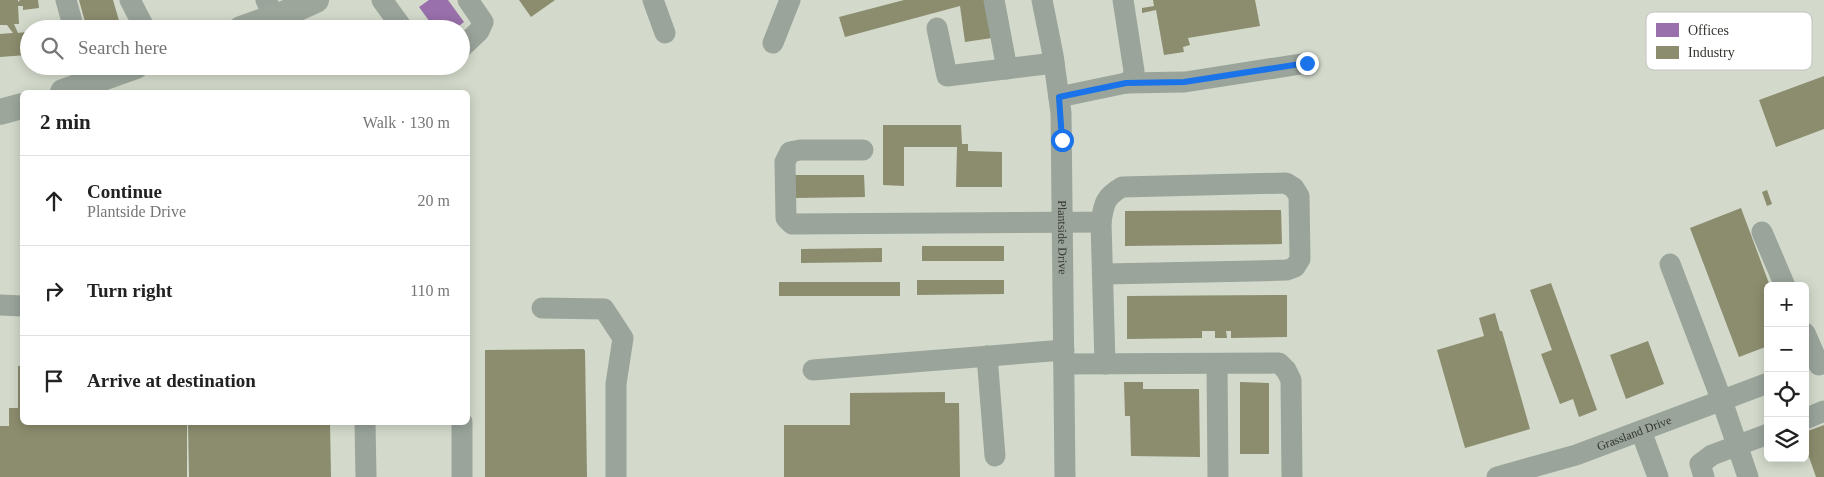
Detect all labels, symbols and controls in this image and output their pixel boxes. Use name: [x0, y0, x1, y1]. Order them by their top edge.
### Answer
legend: [1646, 12, 1812, 70]
search box: [20, 20, 470, 75]
text: Offices: [1688, 23, 1729, 38]
icon: search: [38, 34, 66, 62]
text: Search here: [78, 37, 167, 58]
text: Industry: [1688, 45, 1735, 60]
route end: [1296, 52, 1319, 75]
text: 2 min: [40, 110, 91, 134]
text: Walk · 130 m: [363, 114, 450, 131]
route start: [1051, 129, 1074, 152]
text: Continue: [87, 181, 162, 202]
icon: ahead: [40, 187, 68, 215]
text: 20 m: [418, 192, 450, 209]
street label: Plantside Drive: [1055, 200, 1070, 275]
text: Plantside Drive: [87, 203, 186, 220]
icon: right: [40, 277, 68, 305]
text: Turn right: [87, 280, 172, 301]
text: 110 m: [410, 282, 450, 299]
map controls: [1764, 282, 1809, 462]
button: +: [1764, 282, 1809, 327]
button: −: [1764, 327, 1809, 372]
icon: arrive: [40, 367, 68, 395]
text: Arrive at destination: [87, 370, 256, 391]
button: locate: [1764, 372, 1809, 417]
street label: Grassland Drive: [1595, 413, 1673, 454]
button: layers: [1764, 417, 1809, 462]

